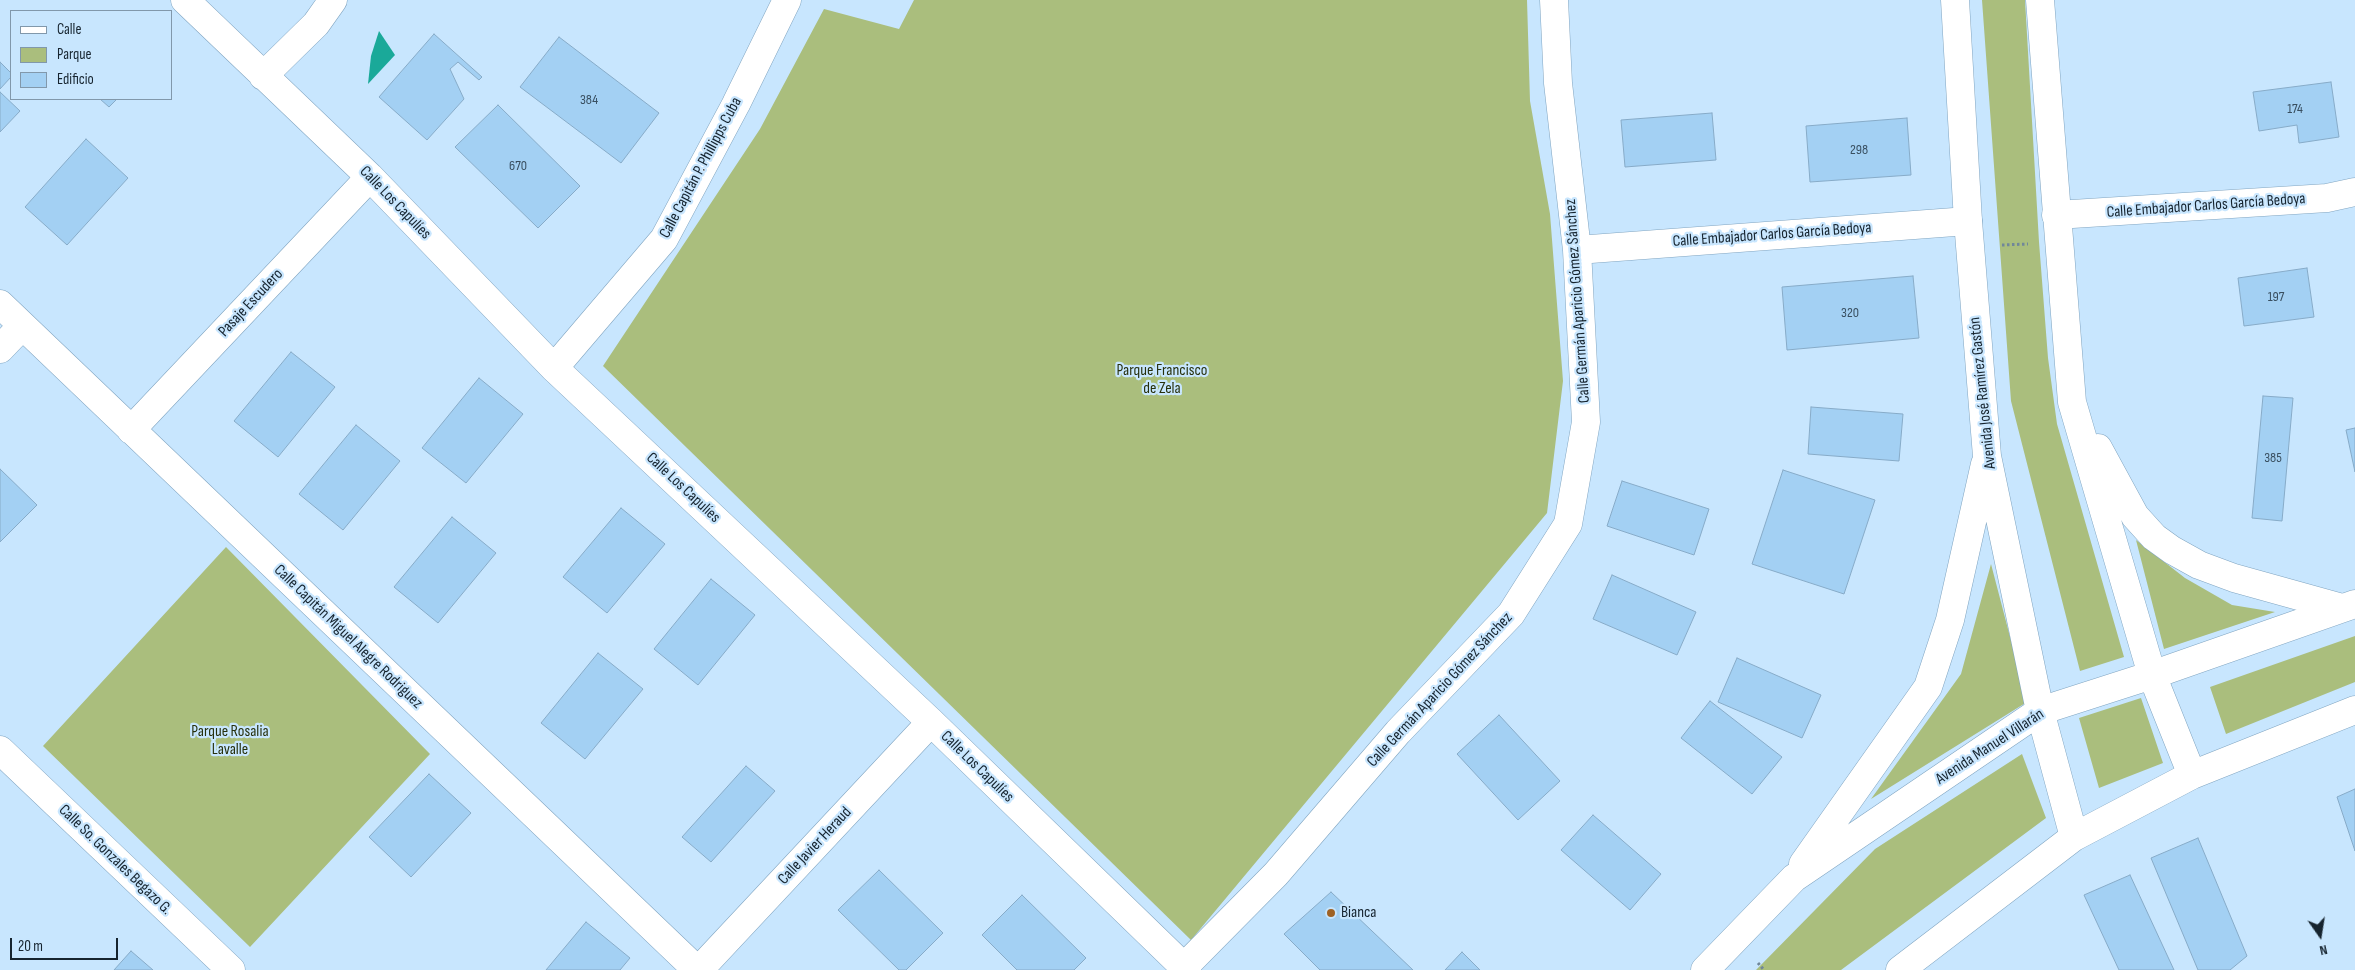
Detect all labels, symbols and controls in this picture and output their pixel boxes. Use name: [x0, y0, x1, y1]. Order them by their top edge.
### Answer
legend: [10, 10, 172, 100]
text: Calle: [57, 20, 81, 39]
text: Parque: [57, 45, 92, 64]
text: Edificio: [57, 70, 94, 89]
house number: 384: [580, 92, 598, 108]
street label: Calle Capitán P. Phillipps Cuba: [656, 94, 746, 242]
house number: 174: [2287, 101, 2303, 117]
house number: 298: [1850, 142, 1868, 158]
house number: 670: [509, 158, 527, 174]
street label: Calle Los Capulíes: [355, 162, 435, 244]
street label: Calle Embajador Carlos García Bedoya: [2106, 189, 2306, 223]
street label: Calle Germán Aparicio Gómez Sánchez: [1561, 198, 1595, 404]
street label: Calle Embajador Carlos García Bedoya: [1672, 218, 1872, 252]
street label: Pasaje Escudero: [215, 265, 287, 341]
house number: 197: [2268, 289, 2284, 305]
house number: 320: [1841, 305, 1859, 321]
street label: Avenida José Ramírez Gastón: [1965, 316, 2001, 470]
park label: Parque Francisco de Zela: [1117, 361, 1207, 399]
street label: Calle Los Capulíes: [642, 449, 724, 527]
house number: 385: [2264, 450, 2282, 466]
street label: Calle Capitán Miguel Alegre Rodriguez: [270, 561, 426, 713]
street label: Calle Germán Aparicio Gómez Sánchez: [1363, 609, 1517, 771]
street label: Avenida Manuel Villarán: [1932, 705, 2048, 789]
park label: Parque Rosalia Lavalle: [191, 722, 269, 760]
street label: Calle Los Capulíes: [936, 727, 1018, 807]
street label: Calle So. Gonzales Begazo G.: [54, 801, 176, 919]
street label: Calle Javier Heraud: [774, 803, 856, 889]
place label: Bianca: [1341, 903, 1376, 923]
marker: Bianca: [1325, 907, 1337, 919]
north arrow: [2295, 910, 2345, 960]
scale bar: [12, 928, 120, 960]
text: 20 m: [18, 937, 43, 956]
text: N: [2318, 941, 2329, 959]

